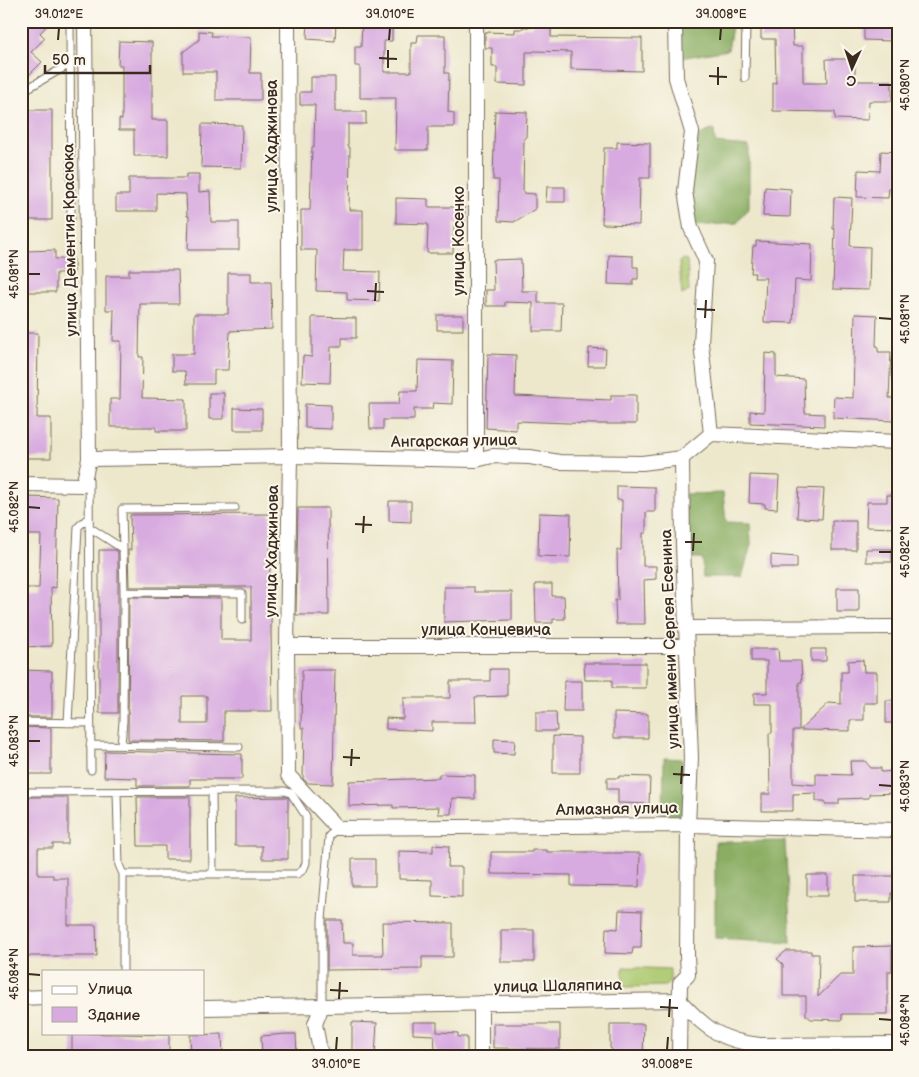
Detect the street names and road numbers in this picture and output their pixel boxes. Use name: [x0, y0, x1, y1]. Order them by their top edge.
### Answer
street label: улица Хаджинова: [263, 79, 282, 212]
street label: улица Дементия Красюка: [59, 143, 82, 337]
street label: улица Косенко: [450, 186, 469, 296]
street label: Ангарская улица: [390, 431, 518, 452]
street label: улица Хаджинова: [262, 484, 283, 618]
street label: улица имени Сергея Есенина: [657, 528, 684, 749]
street label: улица Концевича: [421, 621, 551, 640]
street label: Алмазная улица: [555, 799, 679, 820]
street label: улица Шаляпина: [494, 976, 623, 997]

